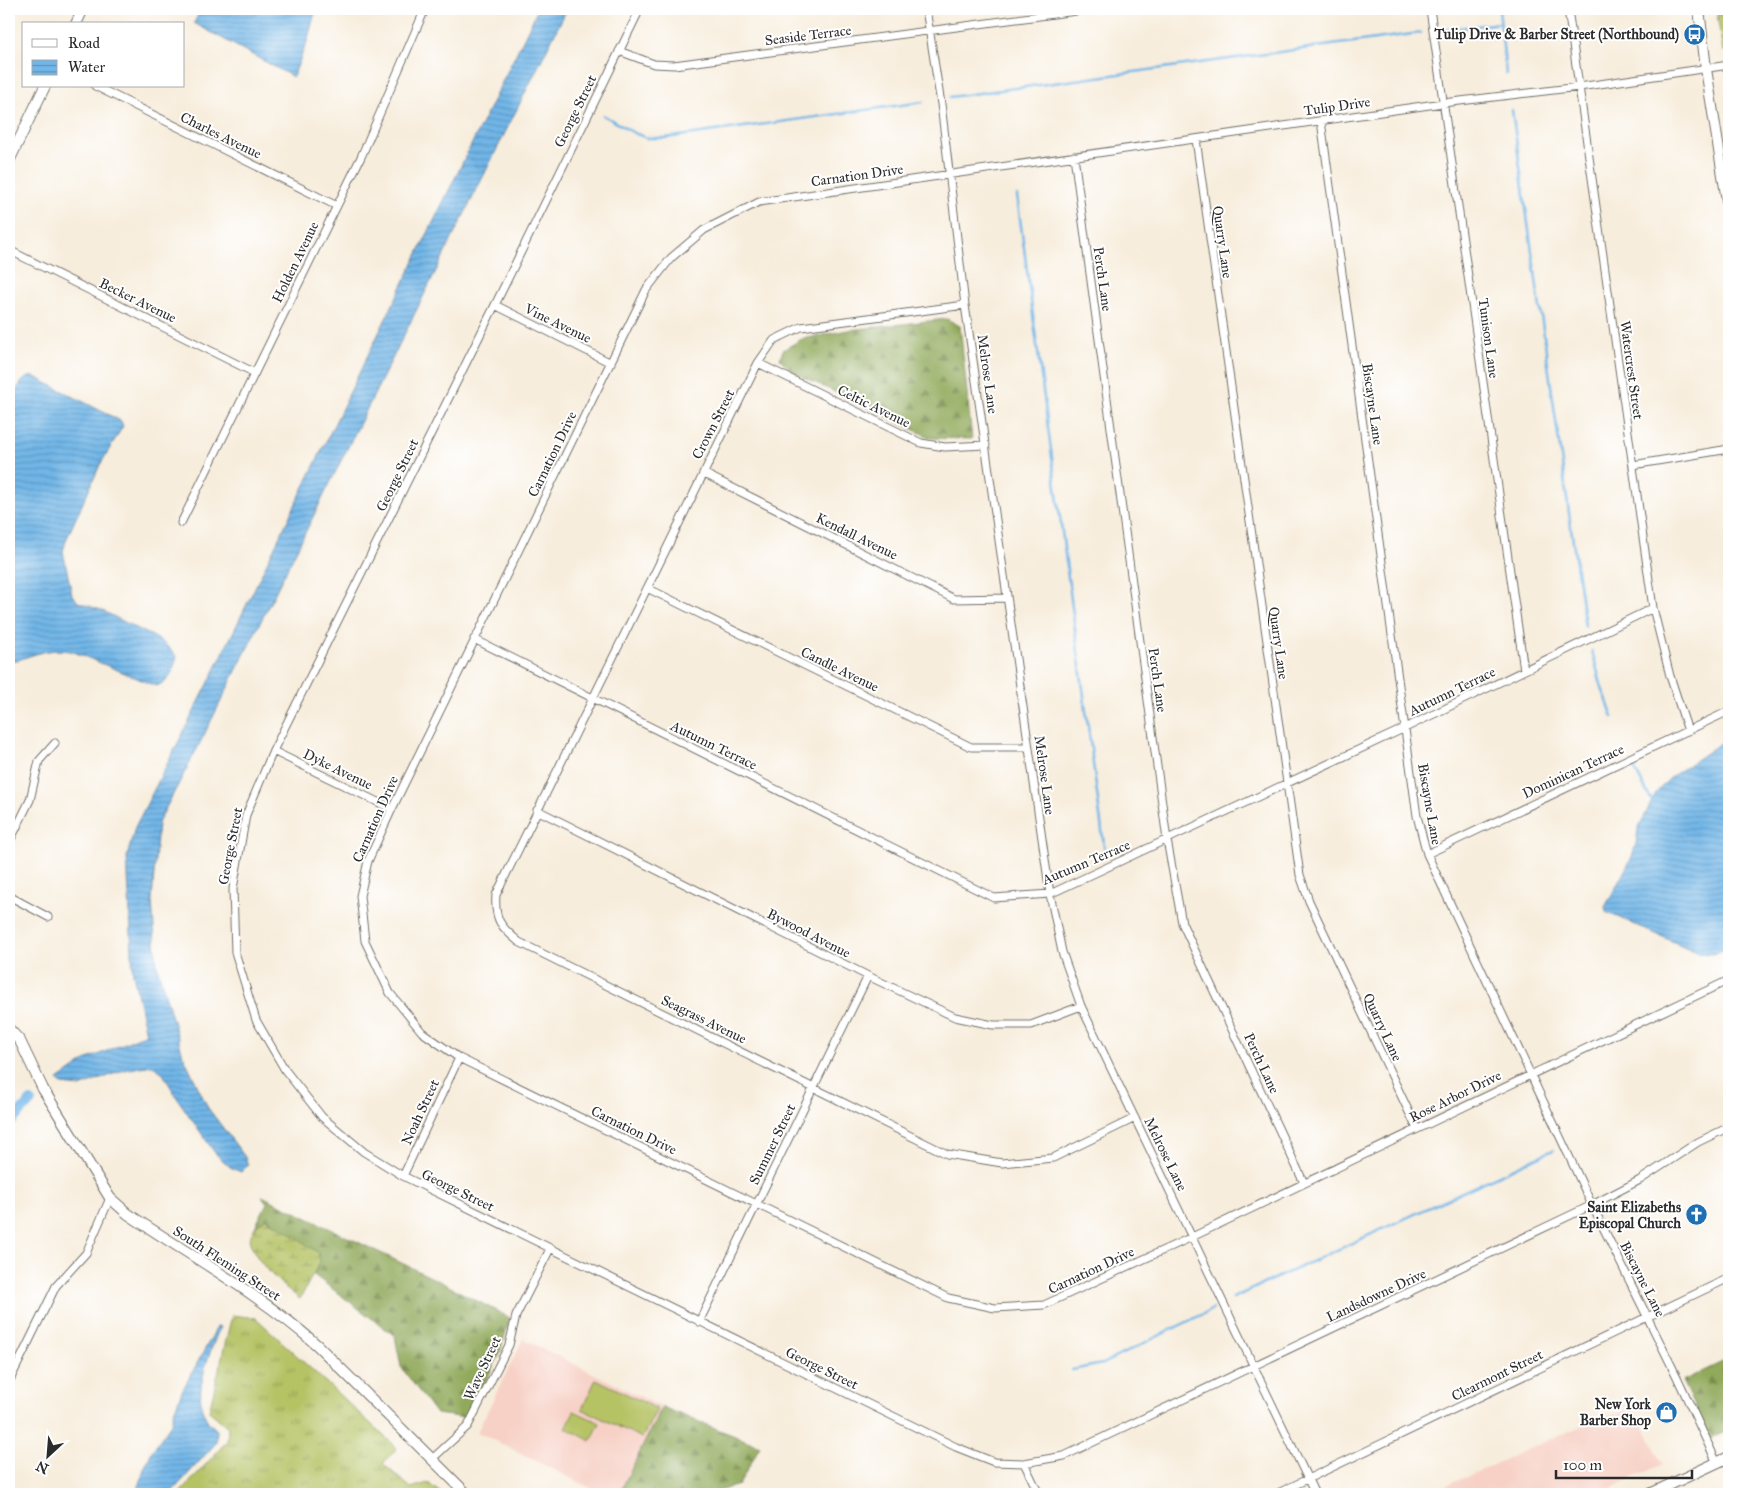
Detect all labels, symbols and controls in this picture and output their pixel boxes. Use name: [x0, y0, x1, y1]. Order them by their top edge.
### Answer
legend: [22, 22, 185, 88]
street label: Seaside Terrace: [764, 22, 852, 49]
bus stop icon: Tulip Drive & Barber Street (Northbound): [1683, 22, 1707, 46]
place label: Tulip Drive & Barber Street (Northbound): [1433, 26, 1679, 44]
text: Road: [68, 34, 100, 52]
text: Water: [68, 58, 105, 76]
street label: George Street: [551, 72, 600, 150]
street label: Tulip Drive: [1303, 93, 1372, 120]
street label: Charles Avenue: [177, 108, 264, 162]
street label: Carnation Drive: [810, 161, 904, 190]
street label: Quarry Lane: [1209, 205, 1236, 280]
street label: Holden Avenue: [268, 219, 323, 306]
street label: Perch Lane: [1090, 246, 1115, 313]
street label: Becker Avenue: [97, 275, 179, 326]
street label: Tunison Lane: [1474, 297, 1503, 379]
street label: Vine Avenue: [521, 300, 594, 347]
street label: Watercrest Street: [1616, 320, 1647, 420]
street label: Melrose Lane: [974, 333, 1002, 415]
street label: Biscayne Lane: [1358, 362, 1387, 446]
street label: Celtic Avenue: [835, 382, 913, 431]
street label: Crown Street: [689, 386, 738, 462]
street label: Carnation Drive: [524, 409, 581, 500]
street label: George Street: [373, 436, 422, 514]
street label: Kendall Avenue: [813, 509, 901, 564]
street label: Quarry Lane: [1265, 606, 1292, 681]
street label: Candle Avenue: [798, 643, 882, 696]
street label: Perch Lane: [1145, 647, 1170, 714]
street label: Autumn Terrace: [1405, 663, 1498, 720]
street label: Autumn Terrace: [667, 717, 760, 774]
street label: Melrose Lane: [1031, 734, 1059, 816]
street label: Dominican Terrace: [1520, 740, 1627, 802]
street label: Dyke Avenue: [300, 745, 375, 794]
street label: Biscayne Lane: [1414, 762, 1445, 846]
street label: Carnation Drive: [349, 773, 402, 865]
street label: George Street: [215, 806, 246, 886]
street label: Autumn Terrace: [1039, 836, 1133, 889]
street label: Bywood Avenue: [764, 905, 853, 962]
street label: Seagrass Avenue: [658, 991, 749, 1047]
street label: Quarry Lane: [1359, 991, 1406, 1064]
street label: Perch Lane: [1240, 1030, 1283, 1096]
street label: Rose Arbor Drive: [1407, 1067, 1504, 1126]
street label: Noah Street: [398, 1077, 443, 1148]
street label: Summer Street: [746, 1101, 799, 1187]
street label: Carnation Drive: [588, 1102, 679, 1159]
street label: Melrose Lane: [1140, 1115, 1191, 1194]
street label: George Street: [419, 1166, 497, 1215]
place label: Saint Elizabeths Episcopal Church: [1579, 1199, 1681, 1233]
church icon: Saint Elizabeths Episcopal Church: [1685, 1203, 1709, 1227]
street label: South Fleming Street: [170, 1222, 284, 1305]
street label: Biscayne Lane: [1616, 1239, 1669, 1320]
street label: Carnation Drive: [1045, 1243, 1137, 1298]
street label: Landsdowne Drive: [1324, 1265, 1429, 1326]
street label: Wave Street: [460, 1334, 505, 1403]
street label: George Street: [783, 1344, 861, 1393]
street label: Clearmont Street: [1449, 1346, 1546, 1405]
place label: New York Barber Shop: [1580, 1396, 1651, 1430]
shop icon: New York Barber Shop: [1655, 1400, 1679, 1424]
north arrow: [22, 1430, 72, 1480]
scale bar: [1556, 1448, 1692, 1480]
text: 100 m: [1563, 1456, 1603, 1474]
text: N: [33, 1457, 52, 1477]

